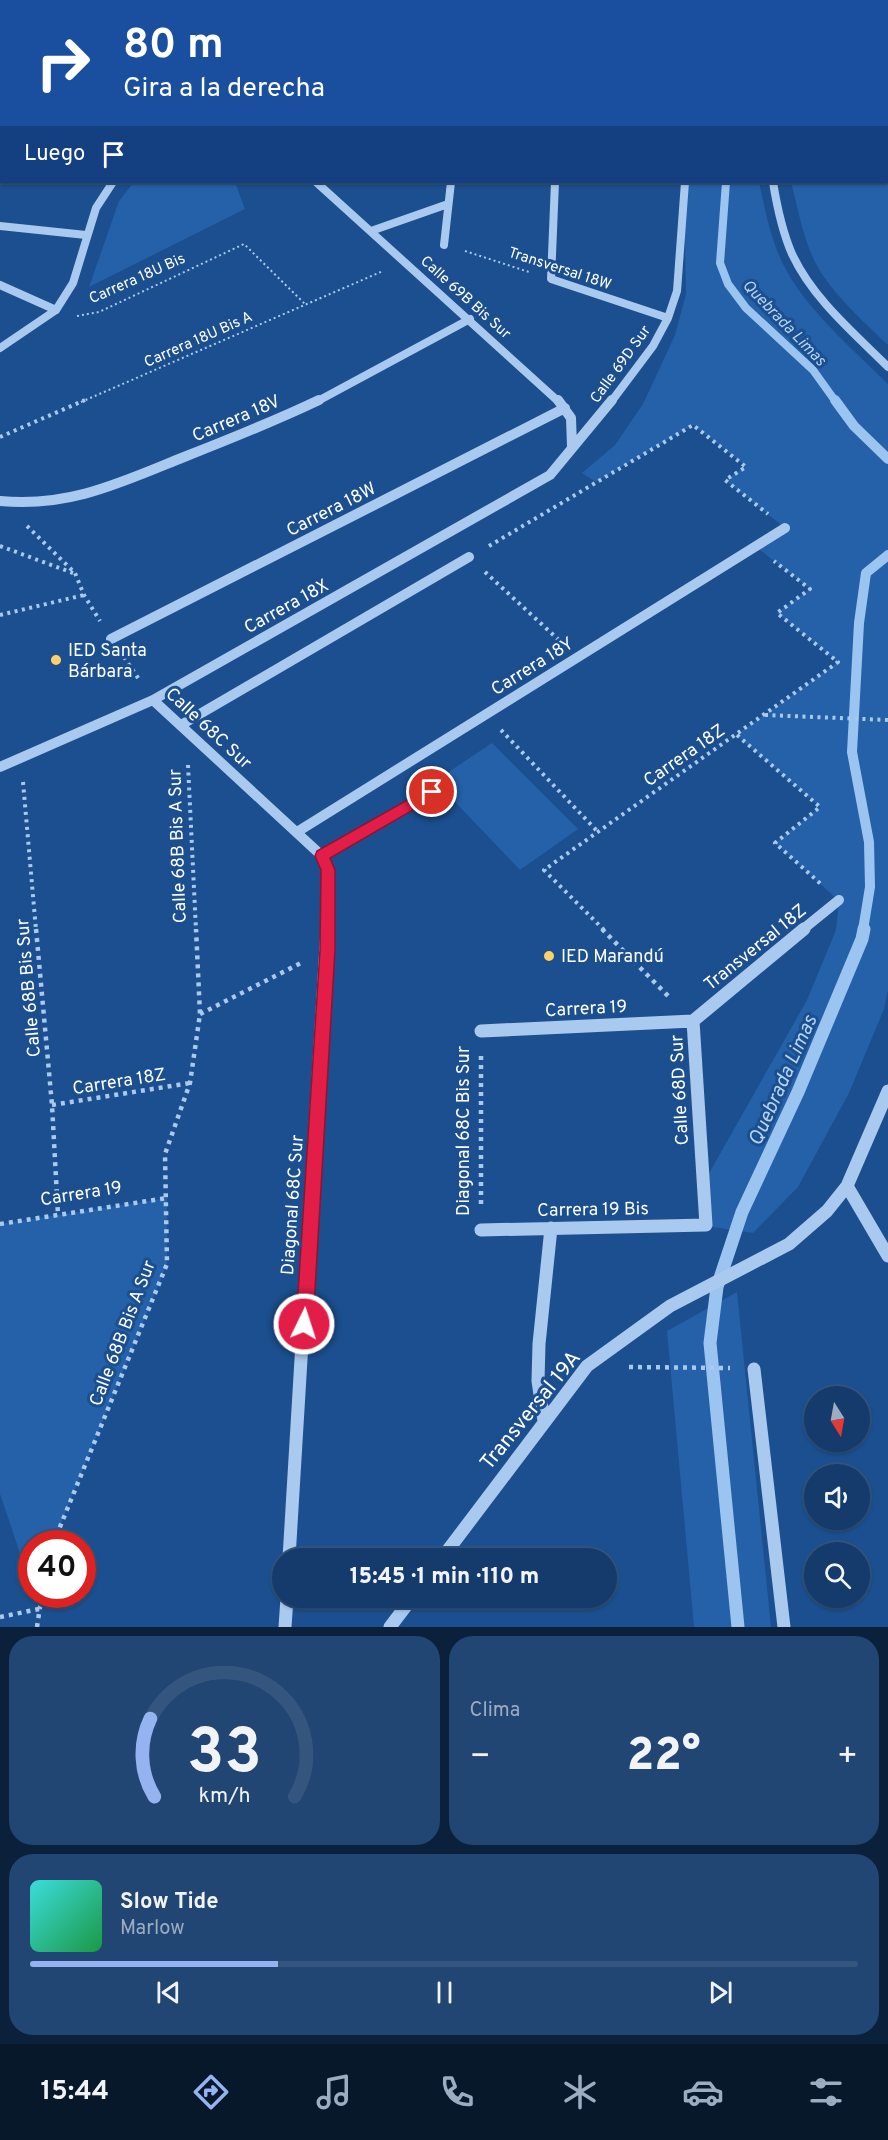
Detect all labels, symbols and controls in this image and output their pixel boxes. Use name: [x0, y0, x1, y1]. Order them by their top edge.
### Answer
text: 80 m: [123, 20, 224, 73]
icon: right: [24, 24, 102, 102]
text: Gira a la derecha: [123, 72, 325, 106]
icon: arrive: [97, 138, 130, 171]
text: Luego: [24, 141, 85, 168]
street label: Transversal 18W: [506, 244, 613, 295]
street label: Carrera 18U Bis: [87, 250, 189, 309]
street label: Calle 69B Bis Sur: [416, 252, 514, 344]
water label: Quebrada Limas: [737, 276, 830, 371]
street label: Carrera 18U Bis A: [142, 308, 256, 373]
street label: Calle 69D Sur: [587, 322, 656, 408]
street label: Carrera 18V: [189, 391, 284, 448]
street label: Carrera 18W: [283, 478, 380, 543]
street label: Carrera 18X: [240, 575, 333, 640]
street label: Carrera 18Y: [487, 633, 578, 702]
place label: IED Santa Bárbara: [68, 640, 147, 684]
marker: IED Santa Bárbara: [49, 653, 63, 667]
street label: Calle 68C Sur: [160, 683, 256, 775]
street label: Carrera 18Z: [640, 720, 730, 793]
pin: [406, 766, 457, 817]
street label: Calle 68B Bis A Sur: [164, 768, 193, 923]
icon: arrive: [415, 775, 448, 808]
street label: Transversal 18Z: [700, 900, 812, 997]
street label: Calle 68B Bis Sur: [12, 917, 47, 1058]
place label: IED Marandú: [561, 946, 664, 969]
marker: IED Marandú: [542, 949, 556, 963]
street label: Carrera 19: [544, 996, 628, 1023]
water label: Quebrada Limas: [743, 1010, 825, 1150]
street label: Calle 68D Sur: [666, 1034, 695, 1146]
street label: Diagonal 68C Bis Sur: [453, 1046, 476, 1216]
street label: Carrera 18Z: [71, 1064, 168, 1101]
street label: Diagonal 68C Sur: [277, 1134, 310, 1276]
street label: Carrera 19: [39, 1177, 124, 1212]
street label: Carrera 19 Bis: [537, 1198, 649, 1223]
street label: Calle 68B Bis A Sur: [85, 1257, 162, 1410]
position arrow: [272, 1292, 336, 1356]
street label: Transversal 19A: [475, 1346, 588, 1476]
north arrow: [804, 1386, 870, 1452]
map controls: [804, 1386, 870, 1608]
button: sound: [804, 1464, 870, 1530]
speed limit sign: 40: [18, 1530, 96, 1608]
button: search: [804, 1542, 870, 1608]
text: 15:45 · 1 min · 110 m: [350, 1564, 539, 1591]
text: Clima: [470, 1698, 520, 1724]
text: 33: [187, 1716, 262, 1795]
text: 22°: [627, 1729, 701, 1786]
text: −: [470, 1737, 491, 1779]
text: +: [837, 1737, 858, 1779]
text: km/h: [198, 1784, 250, 1811]
text: Slow Tide: [120, 1889, 219, 1916]
text: Marlow: [120, 1916, 184, 1942]
icon: previous: [152, 1976, 185, 2009]
icon: pause: [428, 1976, 461, 2009]
icon: next: [704, 1976, 737, 2009]
icon: directions: [190, 2071, 232, 2113]
icon: music: [313, 2071, 355, 2113]
icon: phone: [436, 2071, 478, 2113]
icon: climate: [559, 2071, 601, 2113]
icon: car: [682, 2071, 724, 2113]
icon: filters: [805, 2071, 847, 2113]
text: 15:44: [41, 2075, 109, 2109]

